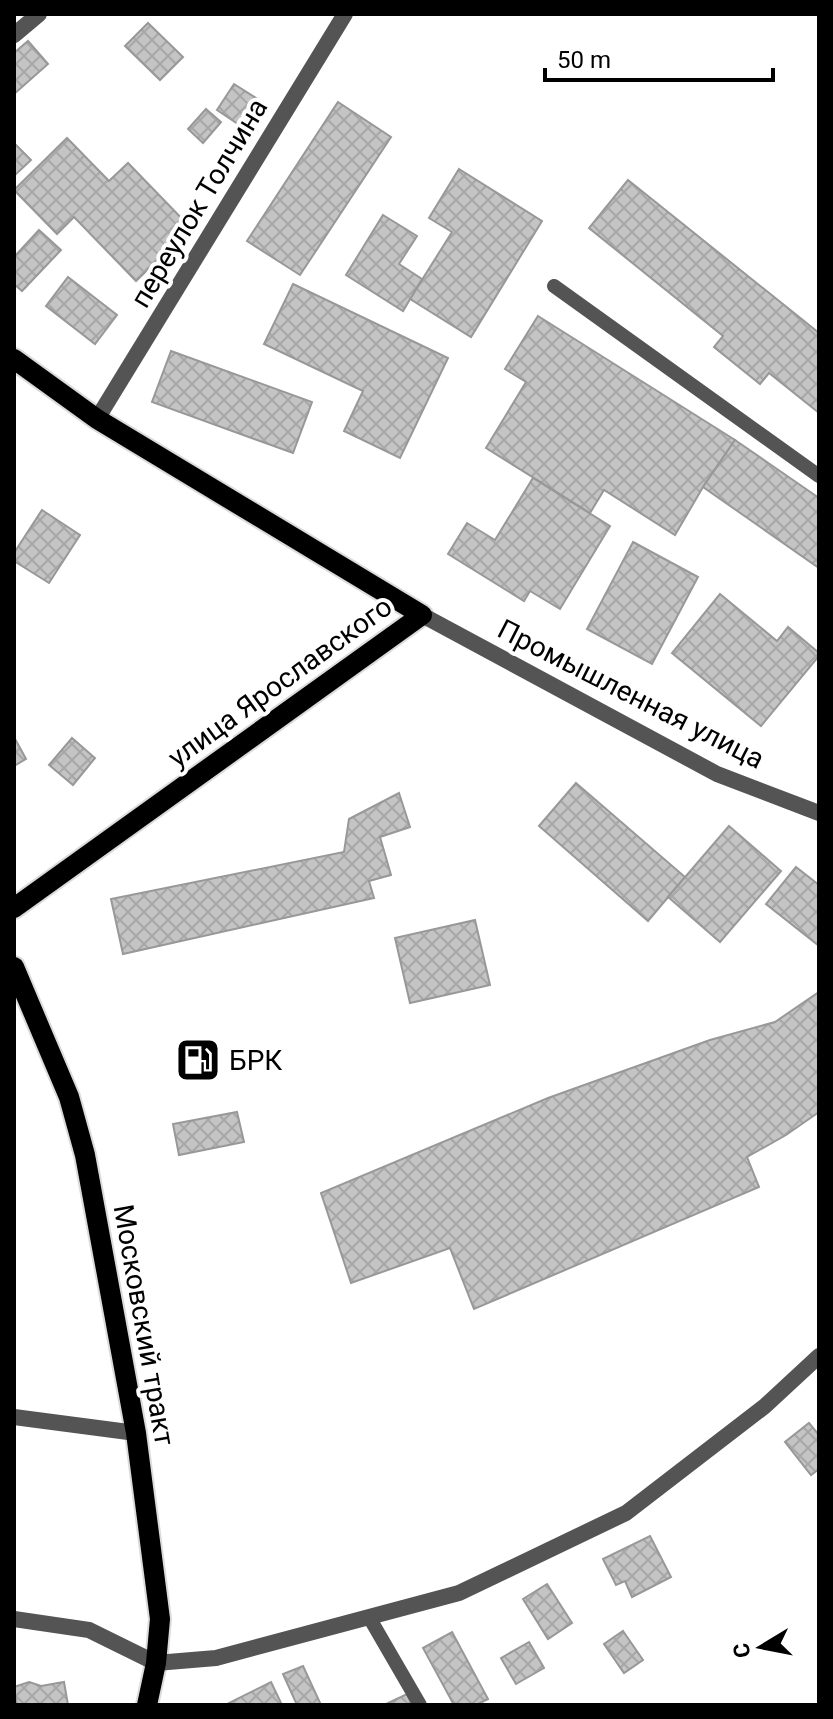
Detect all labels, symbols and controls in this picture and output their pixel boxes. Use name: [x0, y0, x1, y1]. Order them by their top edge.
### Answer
scale bar: [545, 32, 773, 82]
text: 50 m: [557, 46, 611, 74]
street label: переулок Толчина: [124, 93, 274, 313]
street label: улица Ярославского: [162, 590, 398, 774]
street label: Промышленная улица: [492, 612, 770, 776]
fuel station icon: БРК: [174, 1036, 222, 1084]
place label: БРК: [229, 1044, 282, 1077]
street label: Московский тракт: [107, 1202, 181, 1448]
north arrow: [721, 1607, 801, 1687]
text: С: [728, 1641, 755, 1660]

